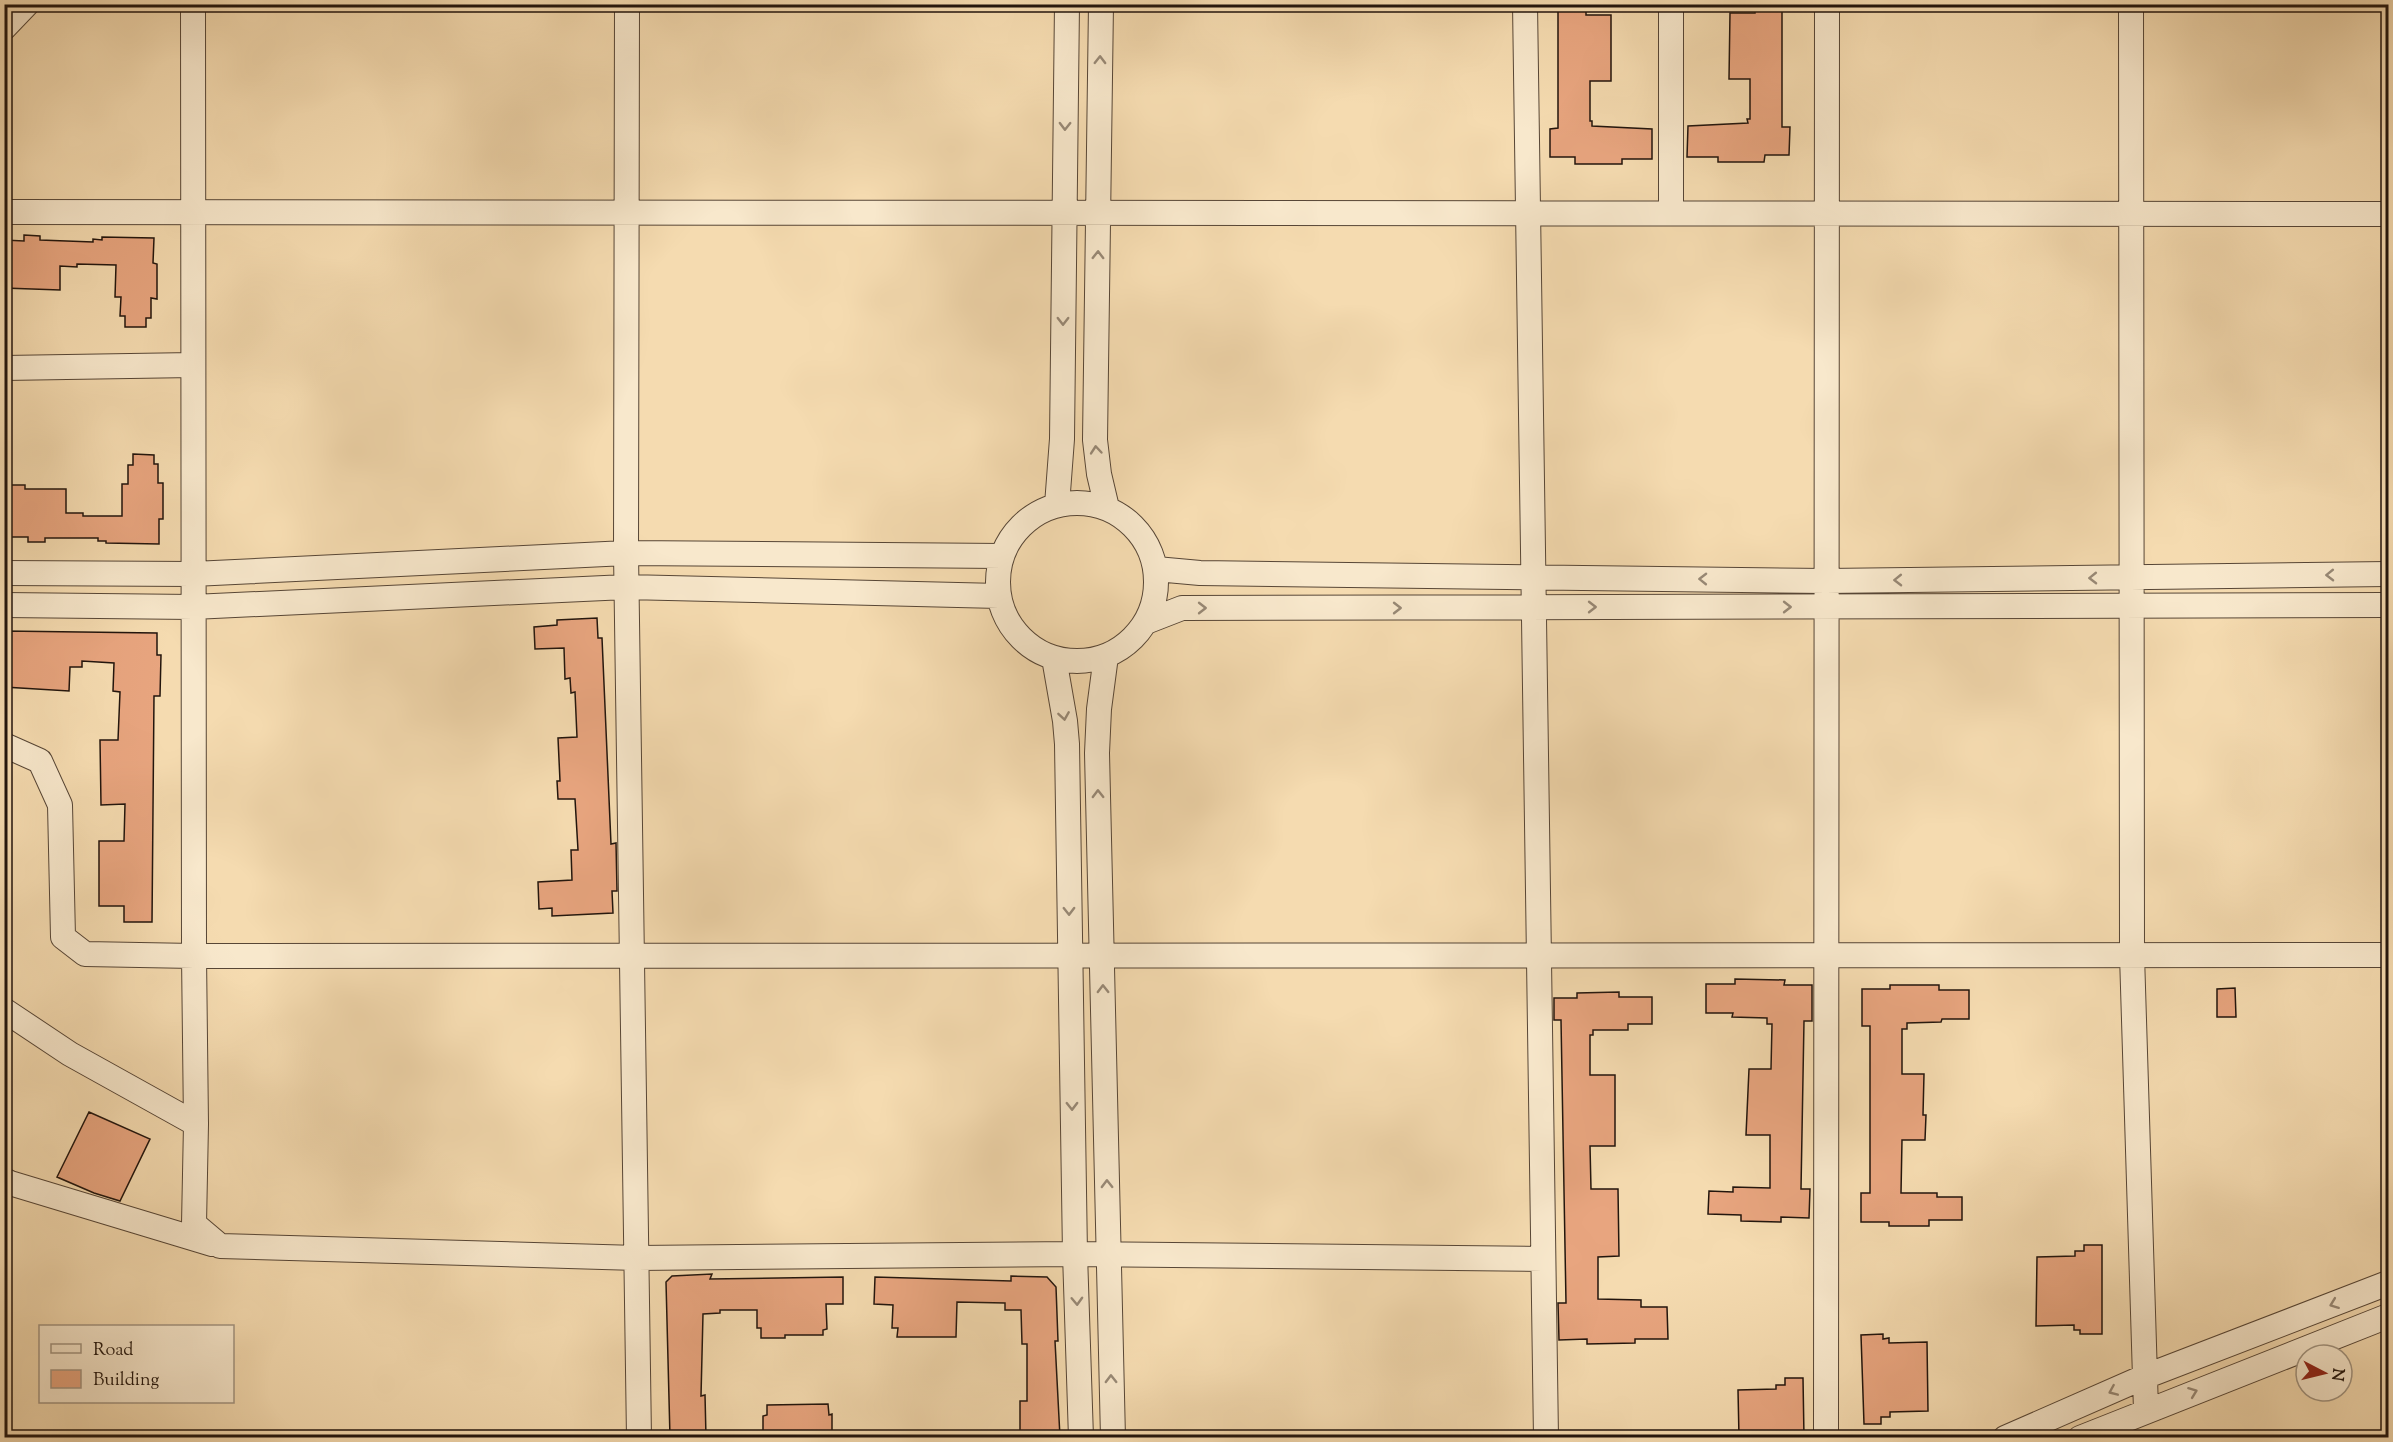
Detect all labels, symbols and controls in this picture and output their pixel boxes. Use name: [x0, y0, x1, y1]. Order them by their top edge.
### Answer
one-way arrow: [1094, 56, 1107, 65]
one-way arrow: [1059, 121, 1071, 130]
one-way arrow: [1092, 251, 1104, 260]
one-way arrow: [1057, 316, 1069, 325]
one-way arrow: [1090, 446, 1103, 455]
one-way arrow: [2326, 569, 2335, 581]
one-way arrow: [2089, 572, 2098, 584]
one-way arrow: [1699, 573, 1708, 585]
one-way arrow: [1894, 574, 1903, 586]
one-way arrow: [1588, 601, 1597, 613]
one-way arrow: [1783, 601, 1792, 613]
one-way arrow: [1198, 602, 1207, 614]
one-way arrow: [1393, 602, 1402, 614]
one-way arrow: [1057, 710, 1070, 720]
one-way arrow: [1092, 790, 1104, 799]
one-way arrow: [1063, 906, 1075, 915]
one-way arrow: [1096, 985, 1109, 994]
one-way arrow: [1066, 1101, 1078, 1110]
one-way arrow: [1101, 1180, 1113, 1189]
one-way arrow: [1070, 1296, 1083, 1305]
one-way arrow: [2329, 1297, 2340, 1310]
legend: [39, 1325, 234, 1403]
text: Road: [93, 1338, 133, 1364]
north arrow: [2294, 1343, 2354, 1403]
text: N: [2324, 1367, 2349, 1382]
text: Building: [93, 1368, 159, 1394]
one-way arrow: [1105, 1375, 1118, 1384]
one-way arrow: [2109, 1384, 2120, 1396]
one-way arrow: [2186, 1387, 2197, 1399]

